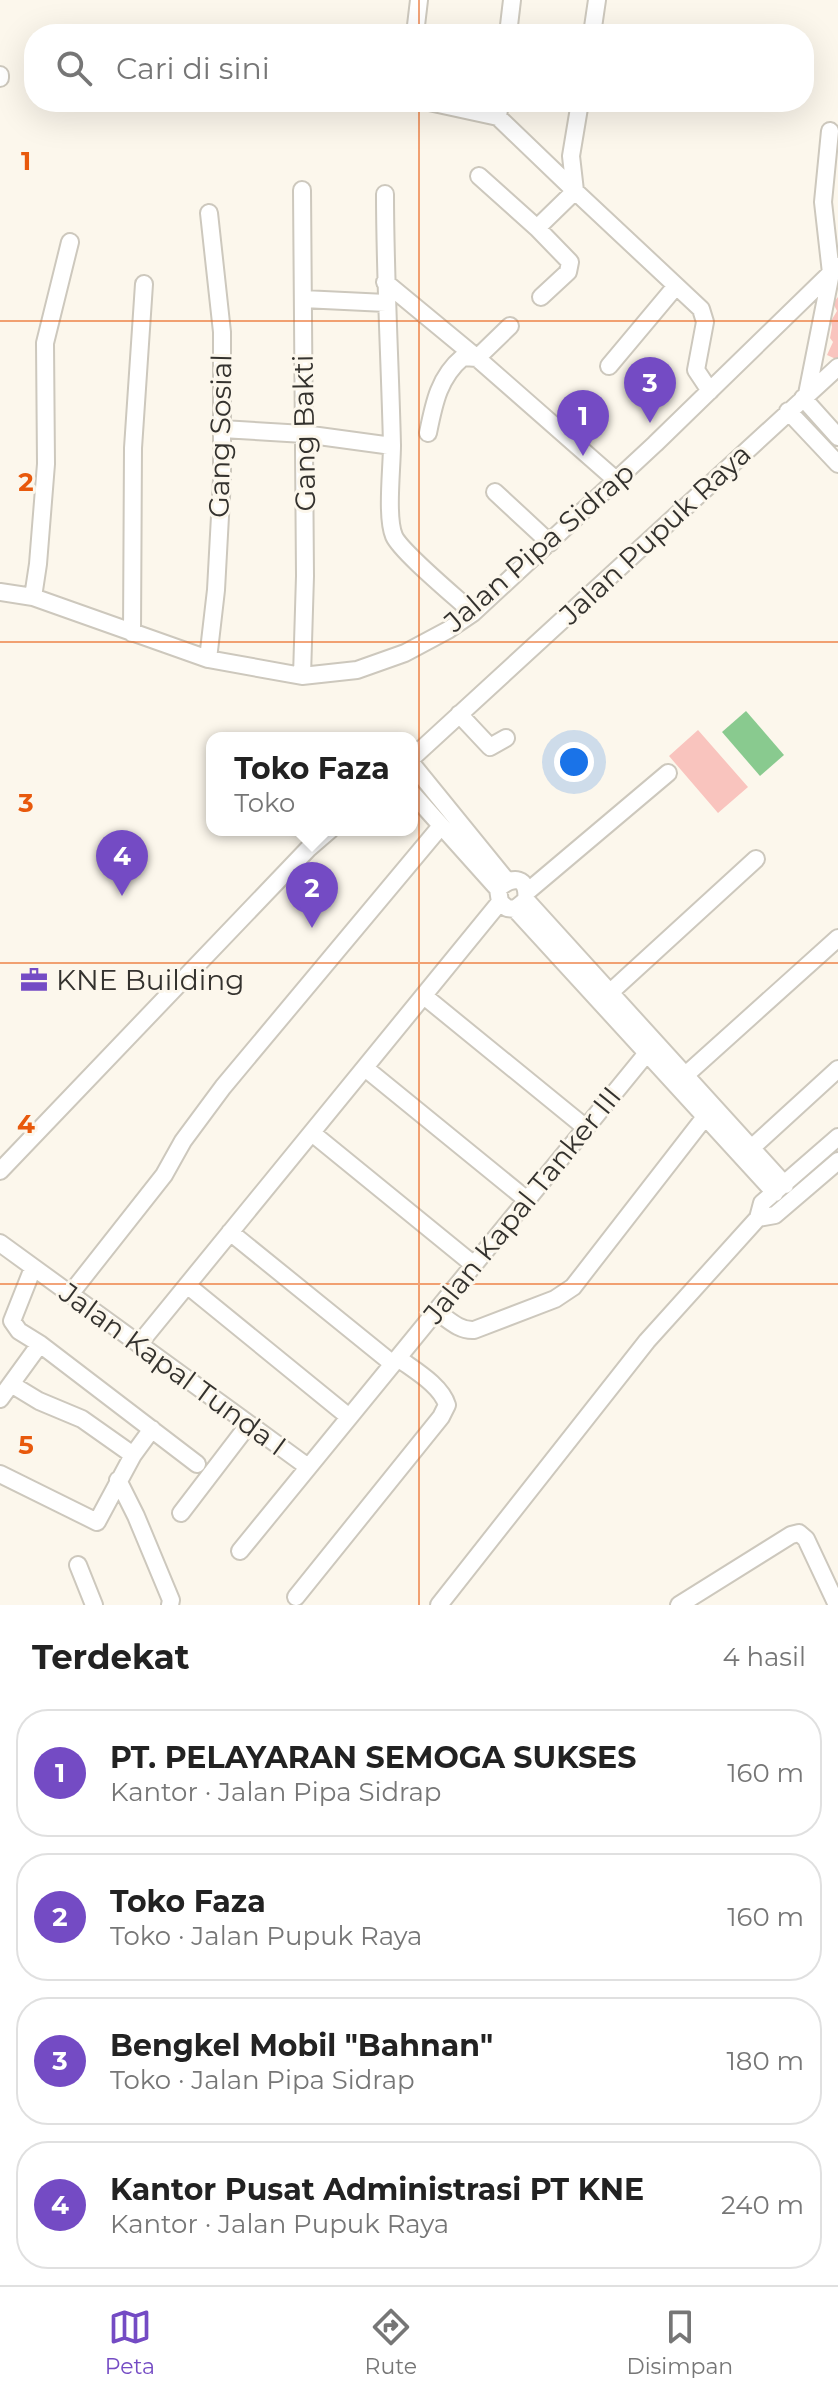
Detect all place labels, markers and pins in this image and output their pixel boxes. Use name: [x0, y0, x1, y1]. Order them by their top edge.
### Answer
pin: 3: [624, 357, 676, 423]
pin: 1: [557, 390, 609, 456]
pin: 4: [96, 830, 148, 896]
pin: 2: [286, 862, 338, 928]
place label: KNE Building: [56, 963, 244, 997]
office icon: KNE Building: [19, 965, 49, 995]

